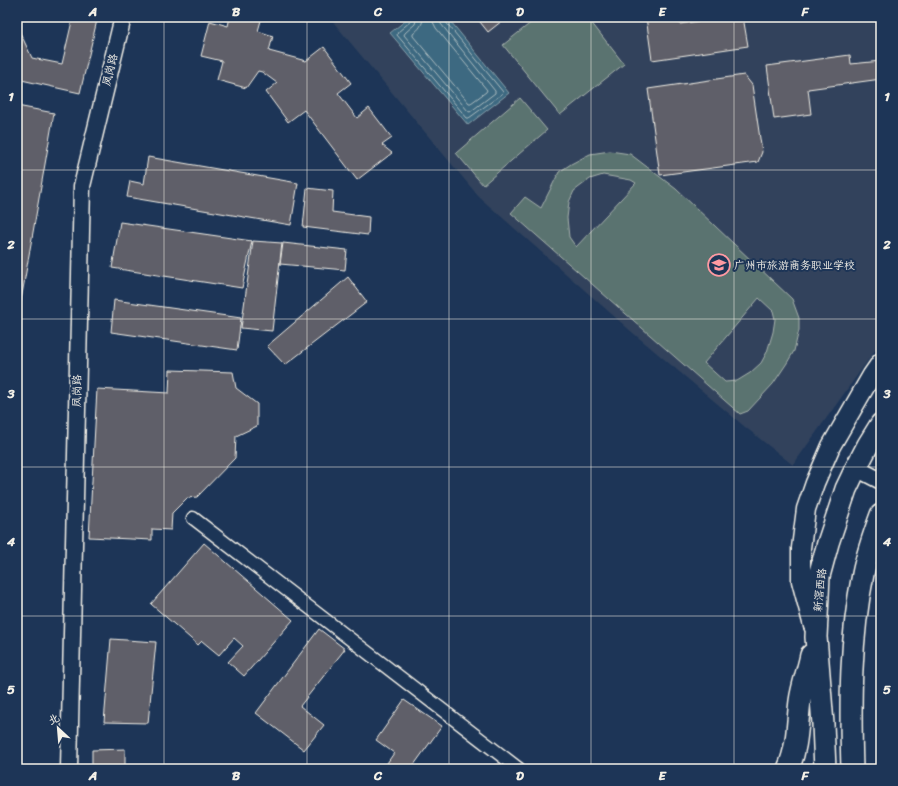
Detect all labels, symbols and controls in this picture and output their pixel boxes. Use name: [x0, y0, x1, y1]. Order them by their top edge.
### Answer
text: A: [88, 0, 97, 23]
text: B: [232, 0, 241, 23]
text: C: [373, 0, 383, 23]
text: D: [516, 0, 524, 23]
text: E: [658, 0, 667, 23]
text: F: [800, 0, 809, 23]
street label: 凤岗路: [97, 52, 123, 88]
text: 1: [8, 85, 14, 108]
text: 1: [884, 85, 890, 108]
text: 2: [6, 233, 15, 256]
text: 2: [882, 233, 891, 256]
school or university icon: 广州市旅游商务职业学校: [706, 252, 732, 278]
place label: 广州市旅游商务职业学校: [734, 256, 855, 275]
street label: 凤岗路: [67, 374, 87, 408]
text: 3: [6, 382, 15, 405]
text: 3: [882, 382, 891, 405]
text: 4: [6, 530, 16, 553]
text: 4: [882, 530, 892, 553]
street label: 新滘西路: [808, 567, 832, 613]
text: 5: [7, 678, 15, 701]
text: 5: [883, 678, 891, 701]
north arrow: [38, 708, 78, 748]
text: 北: [45, 709, 63, 730]
text: A: [88, 764, 97, 786]
text: B: [232, 764, 241, 786]
text: C: [373, 764, 383, 786]
text: D: [516, 764, 524, 786]
text: E: [658, 764, 667, 786]
text: F: [800, 764, 809, 786]

